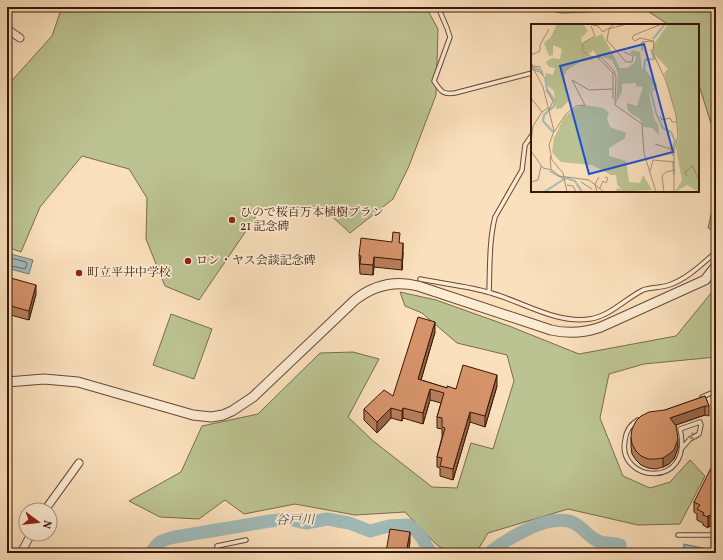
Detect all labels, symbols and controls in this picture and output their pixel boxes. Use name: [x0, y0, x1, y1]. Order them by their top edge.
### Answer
inset map: [531, 24, 699, 192]
place label: ひので桜百万本植樹プラン 21 記念碑: [240, 205, 384, 235]
marker: ひので桜百万本植樹プラン 21 記念碑: [227, 215, 237, 225]
place label: ロン・ヤス会談記念碑: [196, 253, 316, 269]
marker: ロン・ヤス会談記念碑: [183, 256, 193, 266]
place label: 町立平井中学校: [87, 265, 171, 281]
marker: 町立平井中学校: [74, 268, 84, 278]
one-way arrow: [691, 433, 698, 440]
north arrow: [18, 502, 58, 542]
water label: 谷戸川: [275, 512, 317, 530]
text: N: [38, 518, 54, 530]

